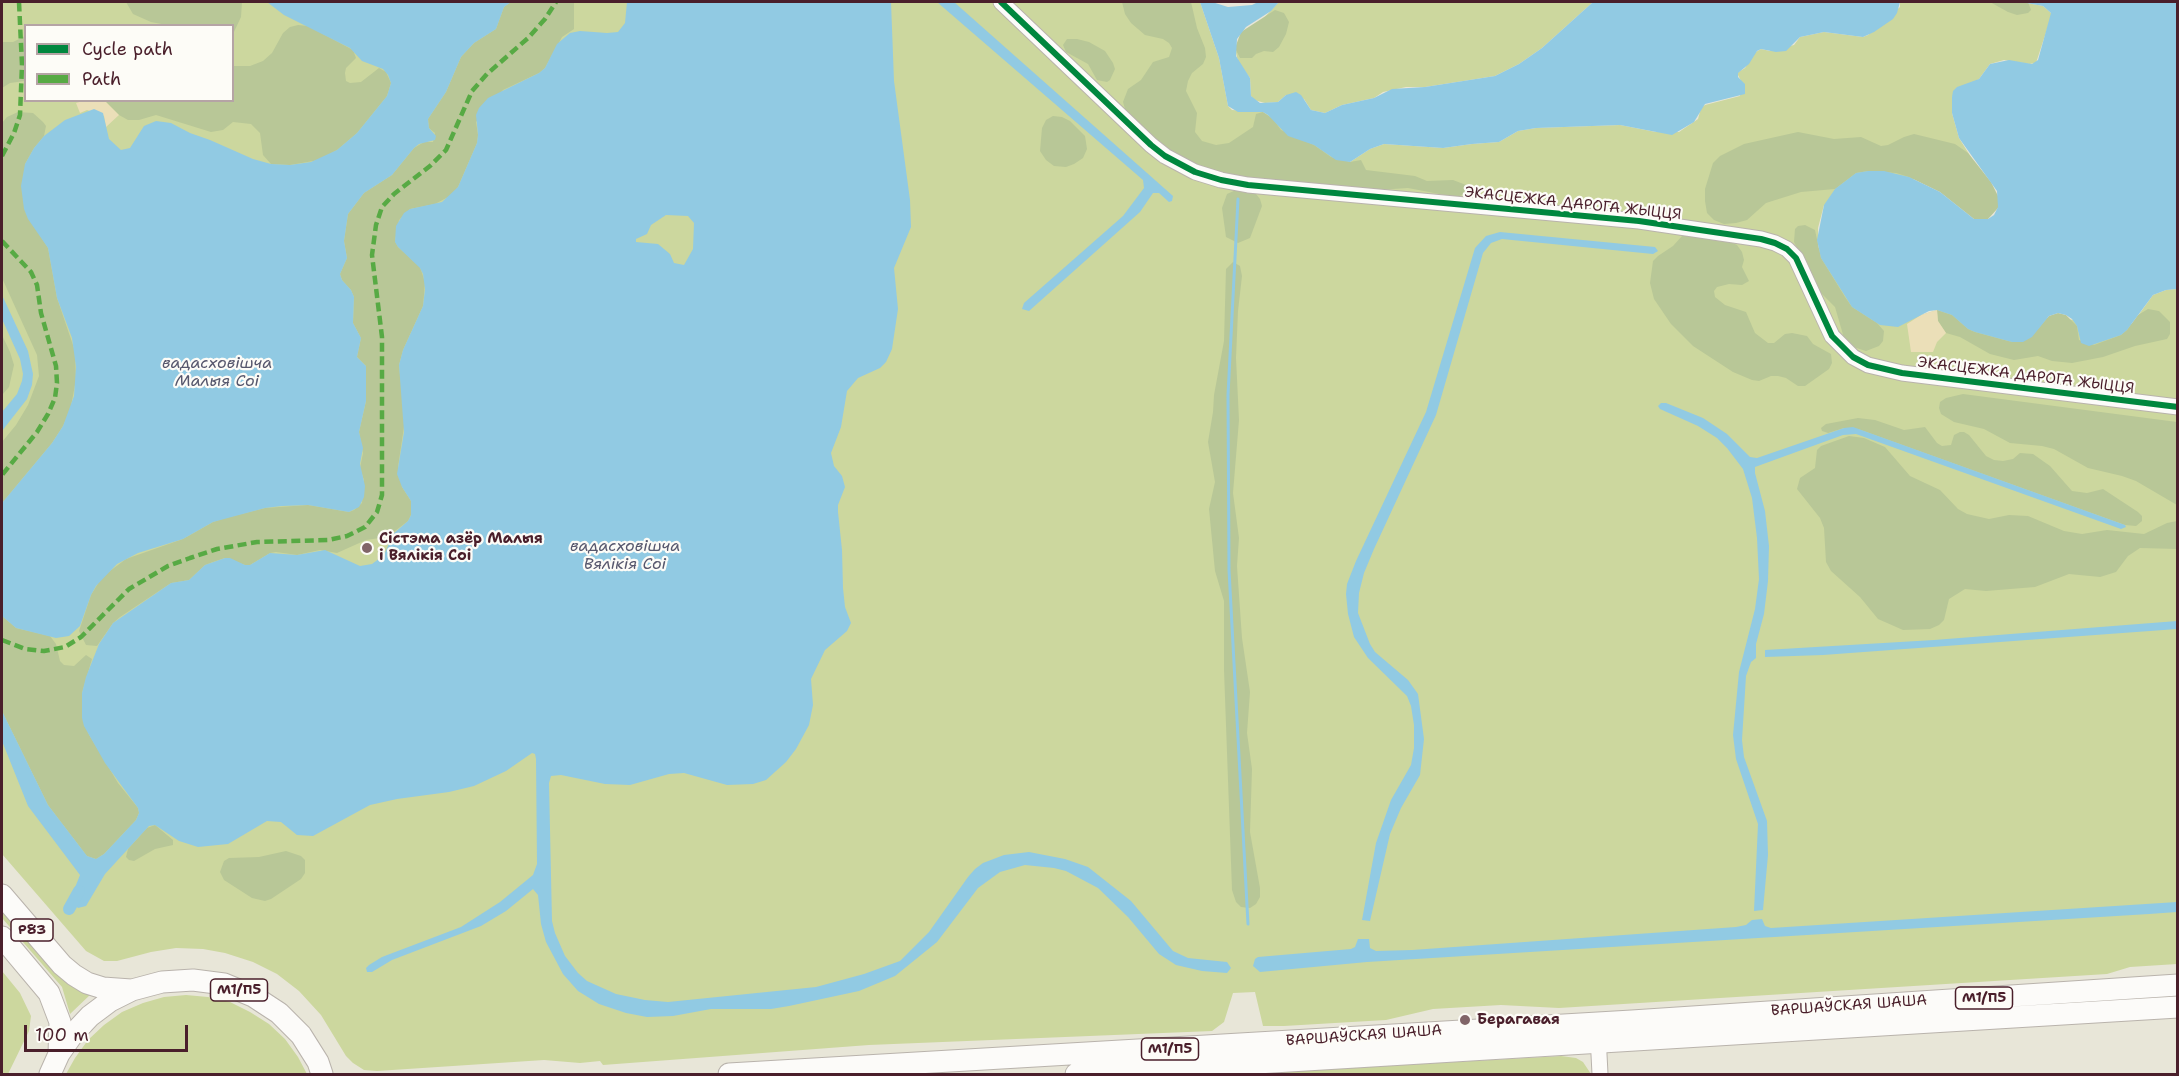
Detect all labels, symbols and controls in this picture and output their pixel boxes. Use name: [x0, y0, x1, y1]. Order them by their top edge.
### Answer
legend: [24, 24, 234, 102]
text: Cycle path: [82, 37, 173, 61]
text: Path: [82, 67, 121, 91]
street label: ЭКАСЦЕЖКА ДАРОГА ЖЫЦЦЯ: [1464, 184, 1682, 224]
water label: вадасховішча Малыя Соі: [162, 354, 272, 392]
street label: ЭКАСЦЕЖКА ДАРОГА ЖЫЦЦЯ: [1917, 354, 2135, 398]
place label: Сістэма азёр Малыя і Вялікія Соі: [379, 530, 543, 565]
water label: вадасховішча Вялікія Соі: [570, 537, 680, 575]
marker: Сістэма азёр Малыя і Вялікія Соі: [360, 541, 374, 555]
road number: Р83: [11, 919, 53, 941]
road number: М1/П5: [210, 979, 268, 1001]
road number: М1/П5: [1956, 987, 2012, 1009]
street label: ВАРШАЎСКАЯ ШАША: [1770, 992, 1928, 1020]
place label: Берагавая: [1477, 1011, 1560, 1029]
scale bar: [27, 1013, 190, 1051]
marker: Берагавая: [1458, 1013, 1472, 1027]
street label: ВАРШАЎСКАЯ ШАША: [1285, 1022, 1443, 1050]
text: 100 m: [35, 1023, 89, 1047]
road number: М1/П5: [1142, 1038, 1198, 1060]

